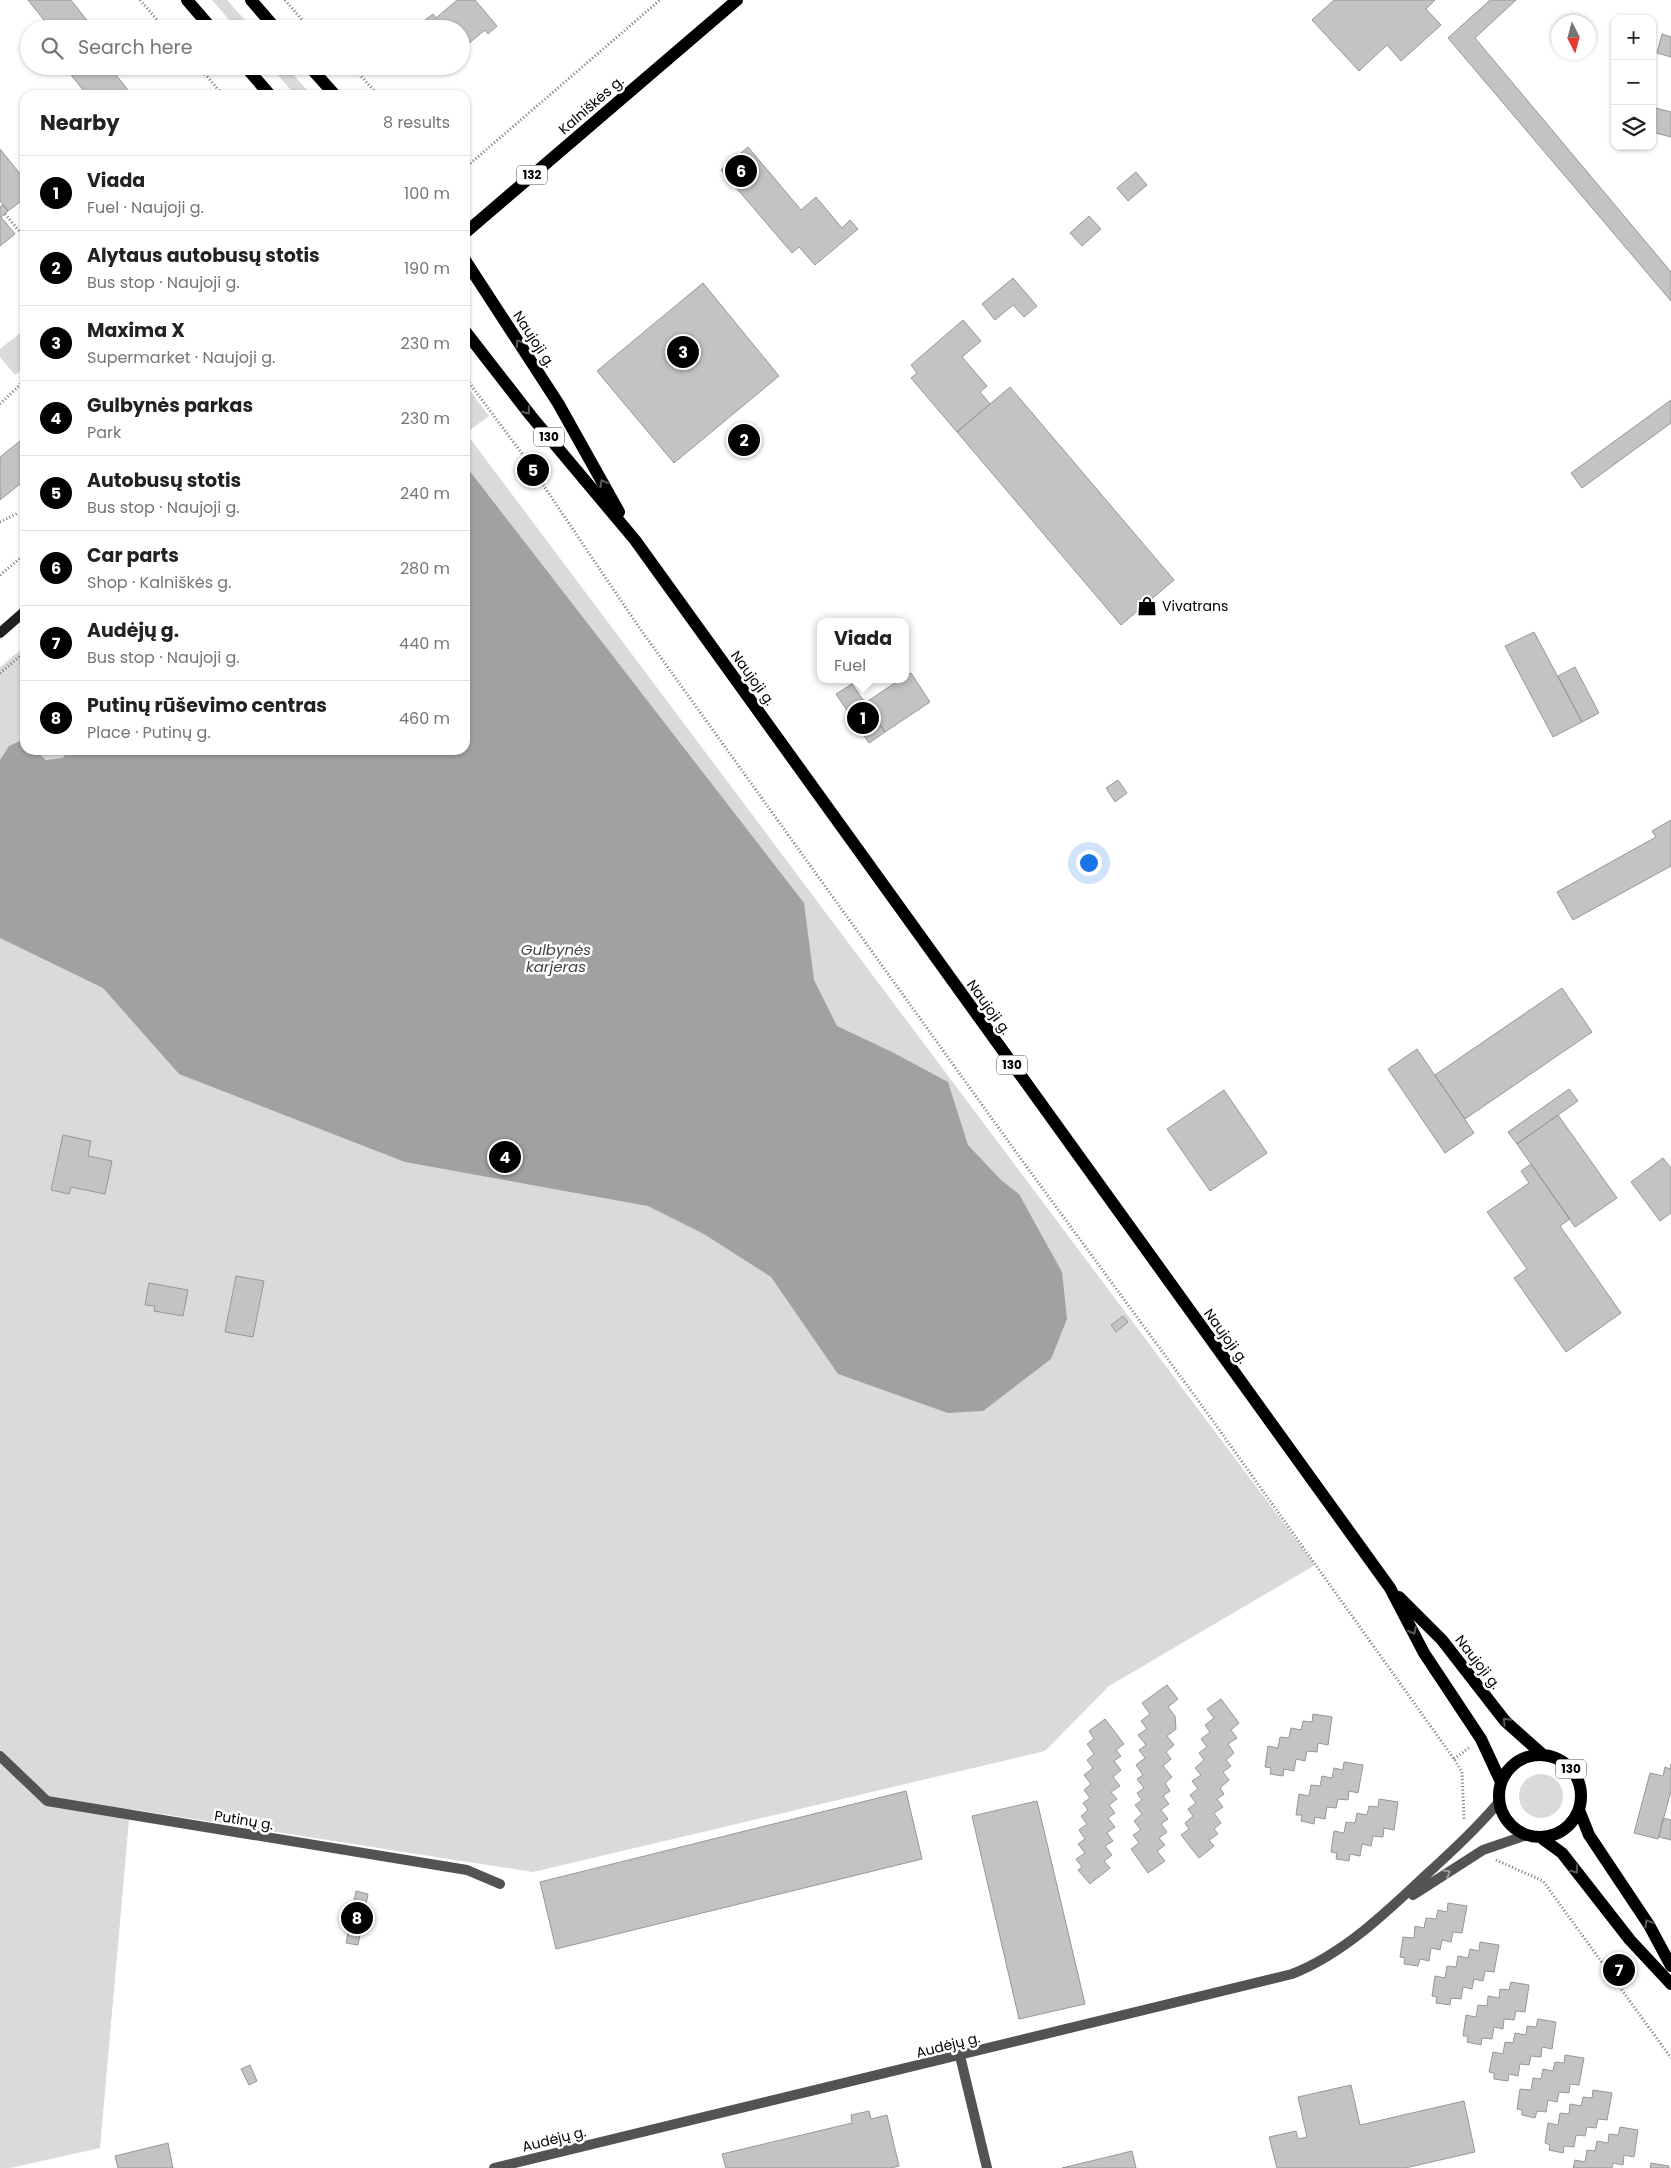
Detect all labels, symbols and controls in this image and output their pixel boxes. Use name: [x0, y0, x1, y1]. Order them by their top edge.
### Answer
north arrow: [1551, 15, 1596, 60]
map controls: [1611, 15, 1656, 150]
button: +: [1611, 15, 1656, 60]
search box: [20, 20, 470, 75]
icon: search: [38, 34, 66, 62]
text: Search here: [78, 34, 192, 61]
button: −: [1611, 60, 1656, 105]
street label: Kalniškės g.: [554, 71, 628, 139]
button: layers: [1611, 105, 1656, 150]
text: Nearby: [40, 108, 120, 137]
text: 8 results: [383, 111, 450, 134]
pin: 6: [725, 152, 757, 190]
road number: 132: [517, 166, 547, 184]
text: Viada: [87, 167, 145, 194]
text: 1: [53, 182, 59, 205]
text: 100 m: [404, 182, 450, 205]
text: Fuel · Naujoji g.: [87, 196, 204, 219]
text: Alytaus autobusų stotis: [87, 242, 320, 269]
text: 2: [51, 257, 61, 280]
text: 190 m: [404, 257, 450, 280]
text: Bus stop · Naujoji g.: [87, 271, 240, 294]
street label: Naujoji g.: [508, 307, 560, 371]
text: Maxima X: [87, 317, 185, 344]
text: 3: [51, 332, 61, 355]
text: 230 m: [401, 332, 450, 355]
pin: 3: [667, 333, 699, 371]
one-way arrow: [516, 340, 525, 349]
text: Supermarket · Naujoji g.: [87, 346, 275, 369]
text: Gulbynės parkas: [87, 392, 253, 419]
one-way arrow: [522, 405, 530, 414]
text: 4: [51, 407, 61, 430]
text: 230 m: [401, 407, 450, 430]
text: Park: [87, 421, 121, 444]
pin: 2: [728, 421, 760, 459]
road number: 130: [534, 428, 564, 447]
pin: 5: [517, 451, 549, 489]
text: Autobusų stotis: [87, 467, 241, 494]
one-way arrow: [599, 479, 609, 488]
text: 5: [51, 482, 61, 505]
text: 240 m: [400, 482, 450, 505]
text: Bus stop · Naujoji g.: [87, 496, 240, 519]
text: Car parts: [87, 542, 179, 569]
text: 6: [51, 557, 61, 580]
text: 280 m: [400, 557, 450, 580]
text: Shop · Kalniškės g.: [87, 571, 231, 594]
shop icon: Vivatrans: [1136, 595, 1158, 617]
place label: Vivatrans: [1162, 596, 1228, 616]
text: Audėjų g.: [87, 617, 179, 644]
popup: [817, 618, 909, 683]
text: Viada: [834, 625, 892, 652]
text: 7: [52, 632, 60, 655]
text: 440 m: [399, 632, 450, 655]
text: Bus stop · Naujoji g.: [87, 646, 240, 669]
street label: Naujoji g.: [726, 646, 780, 710]
text: Fuel: [834, 654, 866, 677]
text: Putinų rūševimo centras: [87, 692, 327, 719]
pin: 1: [847, 699, 879, 737]
text: 8: [51, 707, 61, 730]
text: 460 m: [399, 707, 450, 730]
text: Place · Putinų g.: [87, 721, 211, 744]
your location: [1076, 850, 1102, 876]
water label: Gulbynės karjeras: [521, 939, 591, 977]
street label: Naujoji g.: [962, 975, 1016, 1039]
road number: 130: [997, 1056, 1027, 1074]
pin: 4: [489, 1138, 521, 1176]
street label: Naujoji g.: [1199, 1304, 1253, 1368]
one-way arrow: [1407, 1626, 1417, 1635]
street label: Naujoji g.: [1450, 1631, 1506, 1693]
one-way arrow: [1503, 1718, 1512, 1727]
road number: 130: [1556, 1760, 1586, 1778]
street label: Putinų g.: [213, 1805, 275, 1835]
one-way arrow: [1569, 1864, 1578, 1874]
one-way arrow: [1441, 1870, 1450, 1879]
pin: 8: [341, 1899, 373, 1937]
one-way arrow: [1644, 1920, 1654, 1929]
pin: 7: [1603, 1951, 1635, 1989]
street label: Audėjų g.: [914, 2027, 982, 2063]
street label: Audėjų g.: [520, 2121, 588, 2157]

